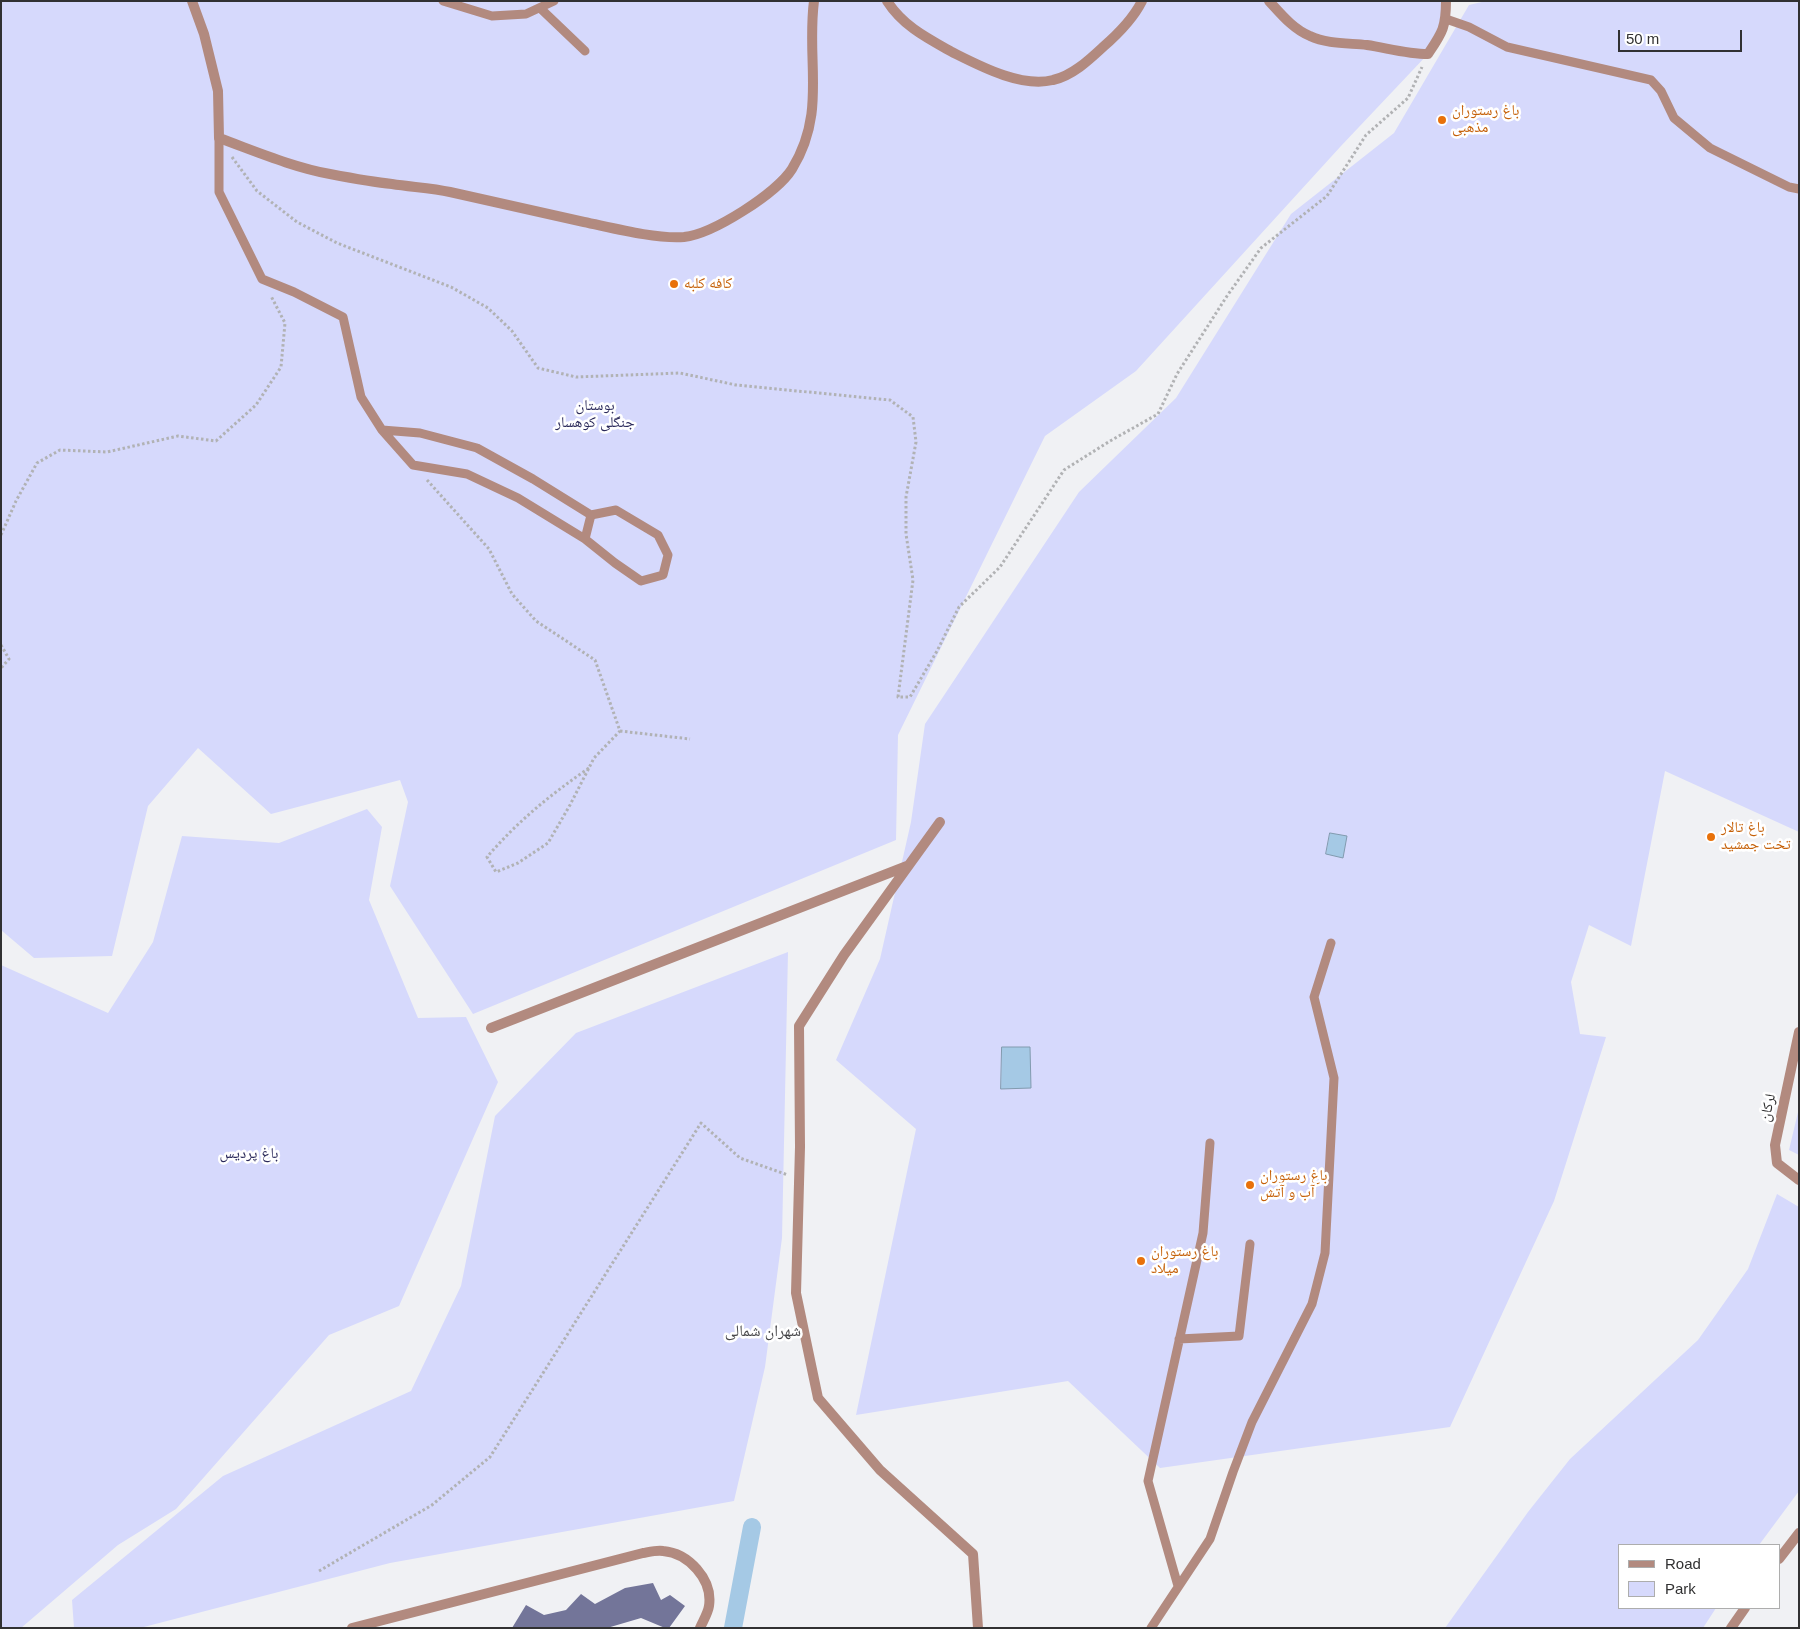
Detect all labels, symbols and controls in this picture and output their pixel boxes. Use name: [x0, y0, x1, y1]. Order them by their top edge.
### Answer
scale bar: [1620, 20, 1744, 52]
text: 50 m: [1626, 30, 1659, 47]
place label: باغ رستوران مذهبی: [1452, 102, 1519, 137]
marker: باغ رستوران مذهبی: [1436, 114, 1448, 126]
place label: کافه کلبه: [684, 275, 732, 293]
marker: کافه کلبه: [668, 278, 680, 290]
park label: بوستان جنگلی کوهسار: [555, 397, 635, 432]
place label: باغ تالار تخت جمشید: [1721, 819, 1791, 854]
marker: باغ تالار تخت جمشید: [1705, 831, 1717, 843]
street label: لرکان: [1756, 1092, 1780, 1124]
park label: باغ پردیس: [220, 1145, 278, 1163]
place label: باغ رستوران آب و آتش: [1260, 1167, 1327, 1202]
marker: باغ رستوران آب و آتش: [1244, 1179, 1256, 1191]
place label: باغ رستوران میلاد: [1151, 1243, 1218, 1278]
marker: باغ رستوران میلاد: [1135, 1255, 1147, 1267]
district label: شهران شمالی: [725, 1322, 801, 1342]
legend: [1618, 1544, 1780, 1609]
text: Road: [1665, 1555, 1701, 1572]
text: Park: [1665, 1580, 1696, 1597]

